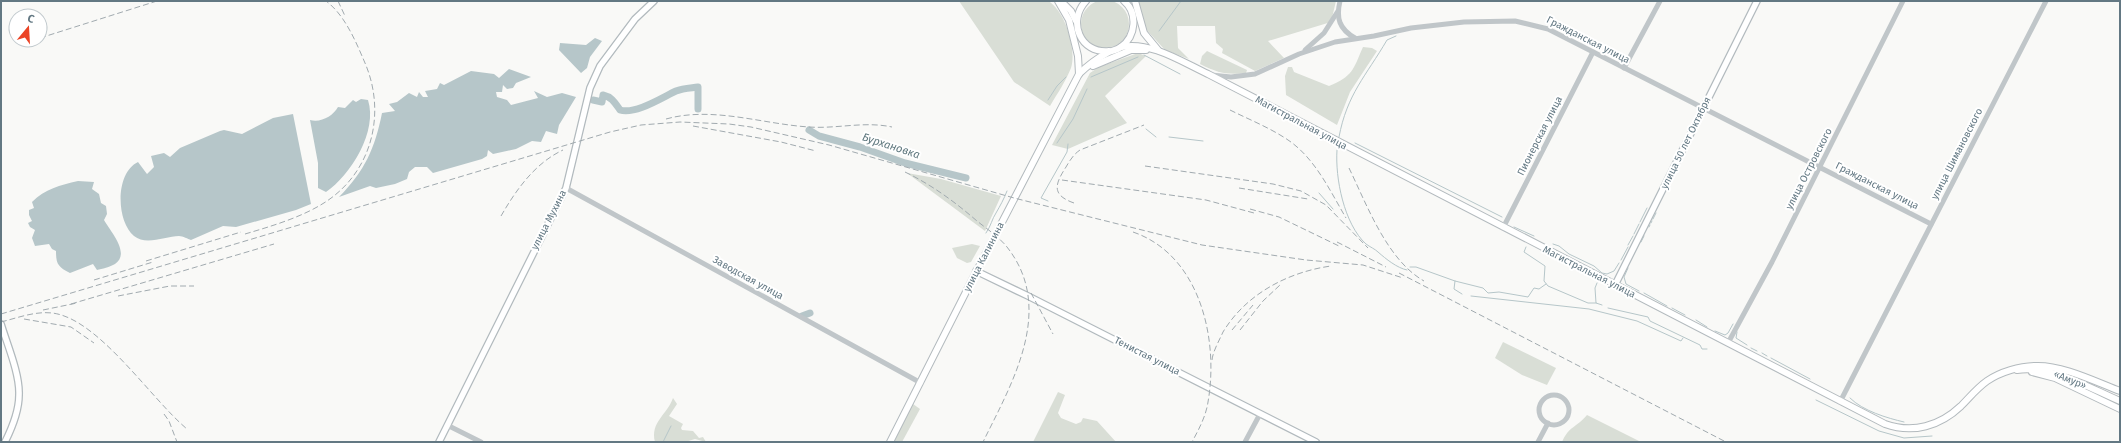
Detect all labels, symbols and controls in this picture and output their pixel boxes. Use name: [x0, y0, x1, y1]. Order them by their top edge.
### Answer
north arrow: [8, 8, 48, 48]
text: С: [26, 12, 37, 26]
street label: Гражданская улица: [1544, 14, 1632, 66]
street label: Магистральная улица: [1253, 94, 1349, 152]
street label: Пионерская улица: [1515, 94, 1565, 178]
street label: улица 50 лет Октября: [1658, 95, 1714, 191]
street label: улица Шимановского: [1929, 106, 1985, 202]
street label: улица Островского: [1783, 126, 1835, 212]
water label: Бурхановка: [860, 131, 922, 161]
street label: Гражданская улица: [1833, 160, 1921, 212]
street label: улица Мухина: [529, 188, 569, 252]
street label: улица Калинина: [961, 220, 1007, 294]
street label: Магистральная улица: [1541, 243, 1637, 301]
street label: Заводская улица: [711, 254, 785, 302]
street label: Тенистая улица: [1112, 334, 1182, 378]
street label: «Амур»: [2052, 368, 2089, 392]

